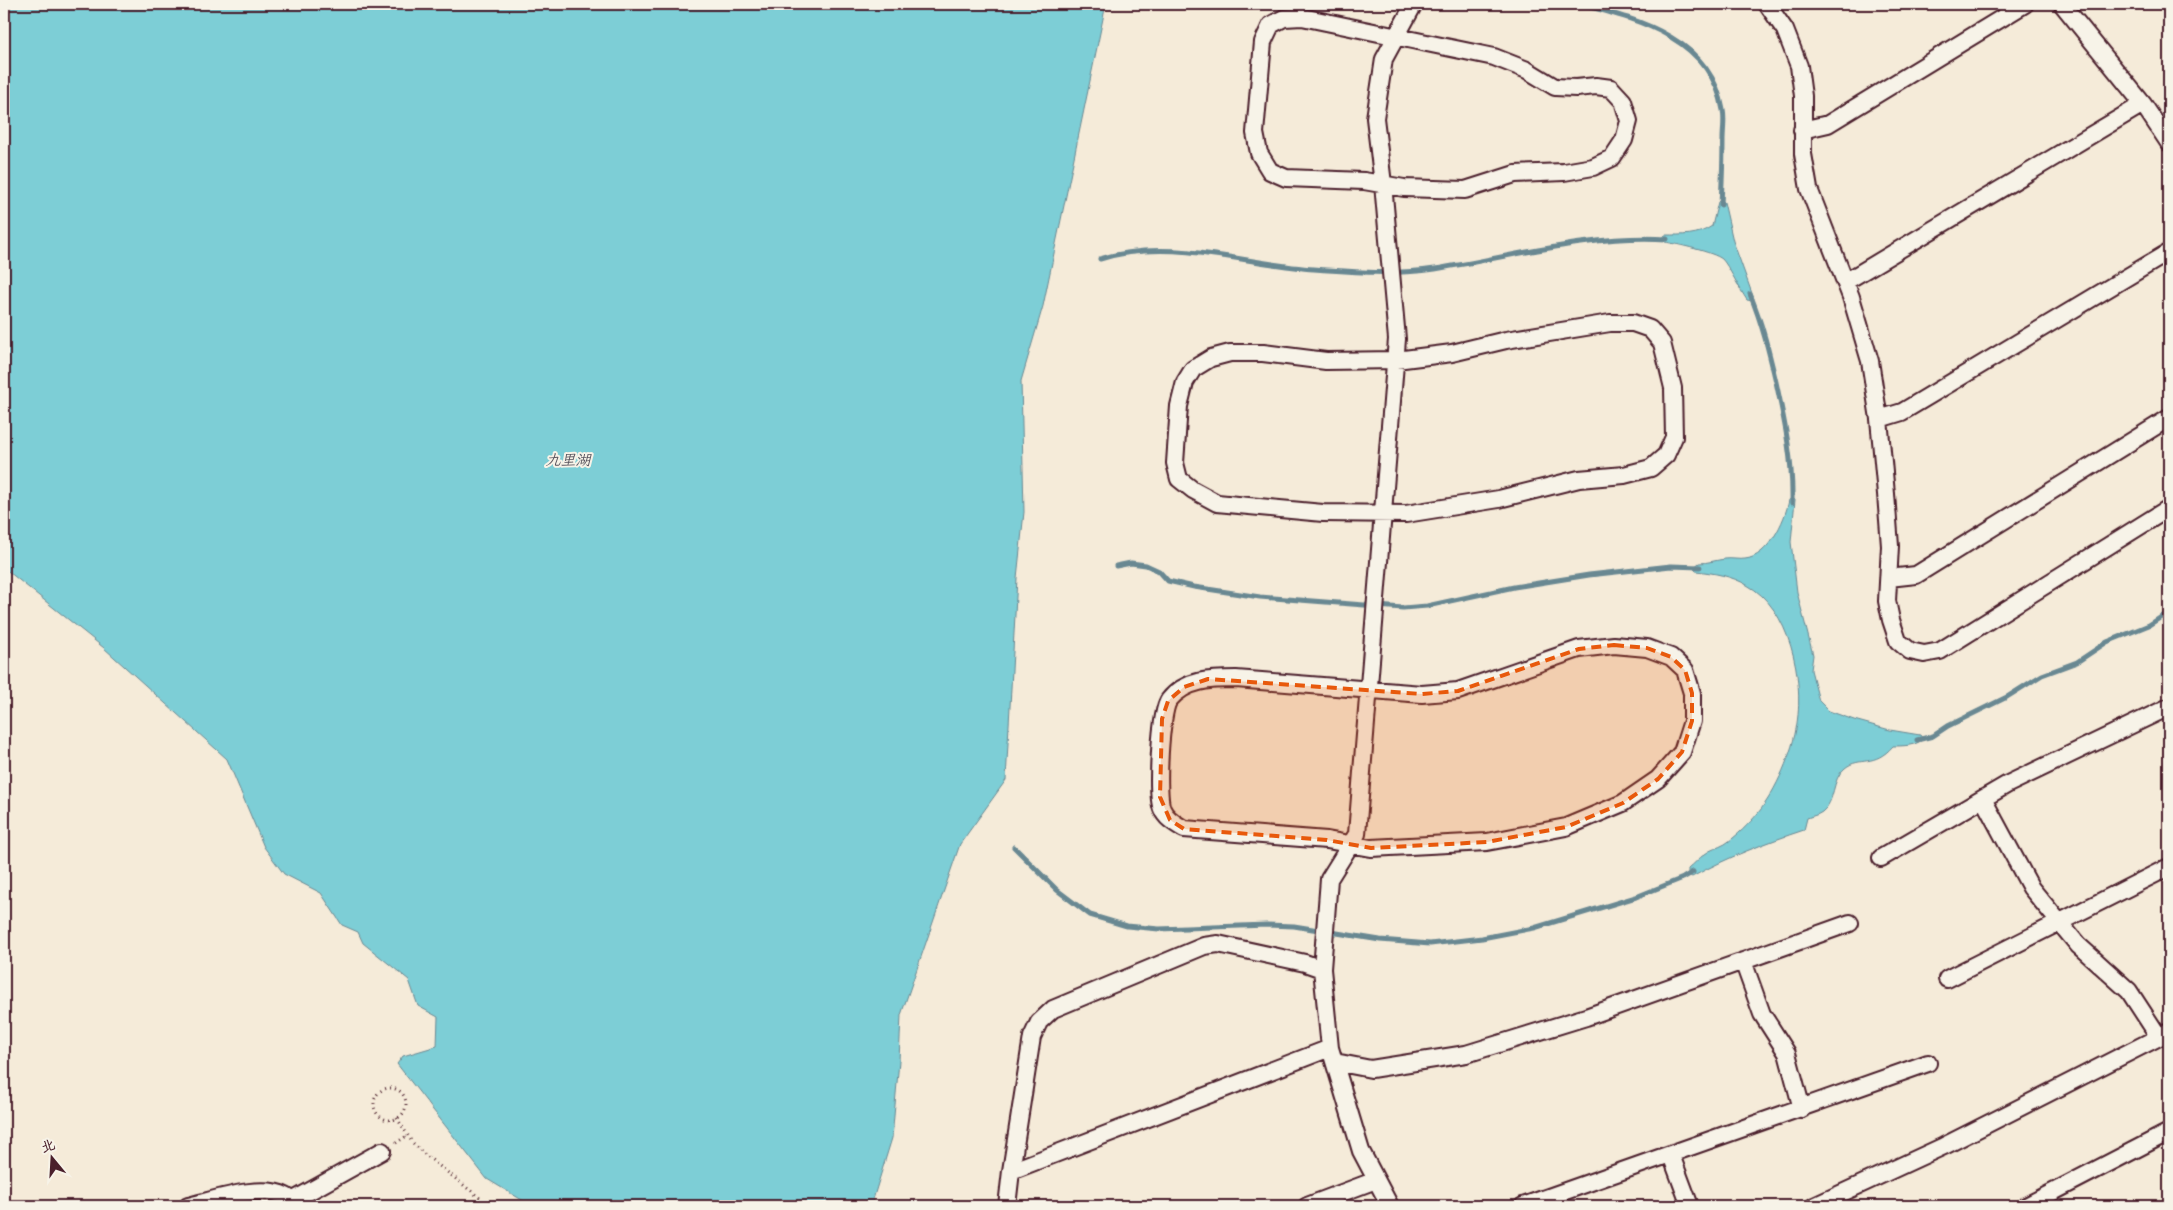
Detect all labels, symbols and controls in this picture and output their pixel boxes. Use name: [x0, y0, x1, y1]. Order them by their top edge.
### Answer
water label: 九里湖: [545, 450, 592, 469]
north arrow: [28, 1132, 78, 1182]
text: 北: [39, 1135, 57, 1156]

